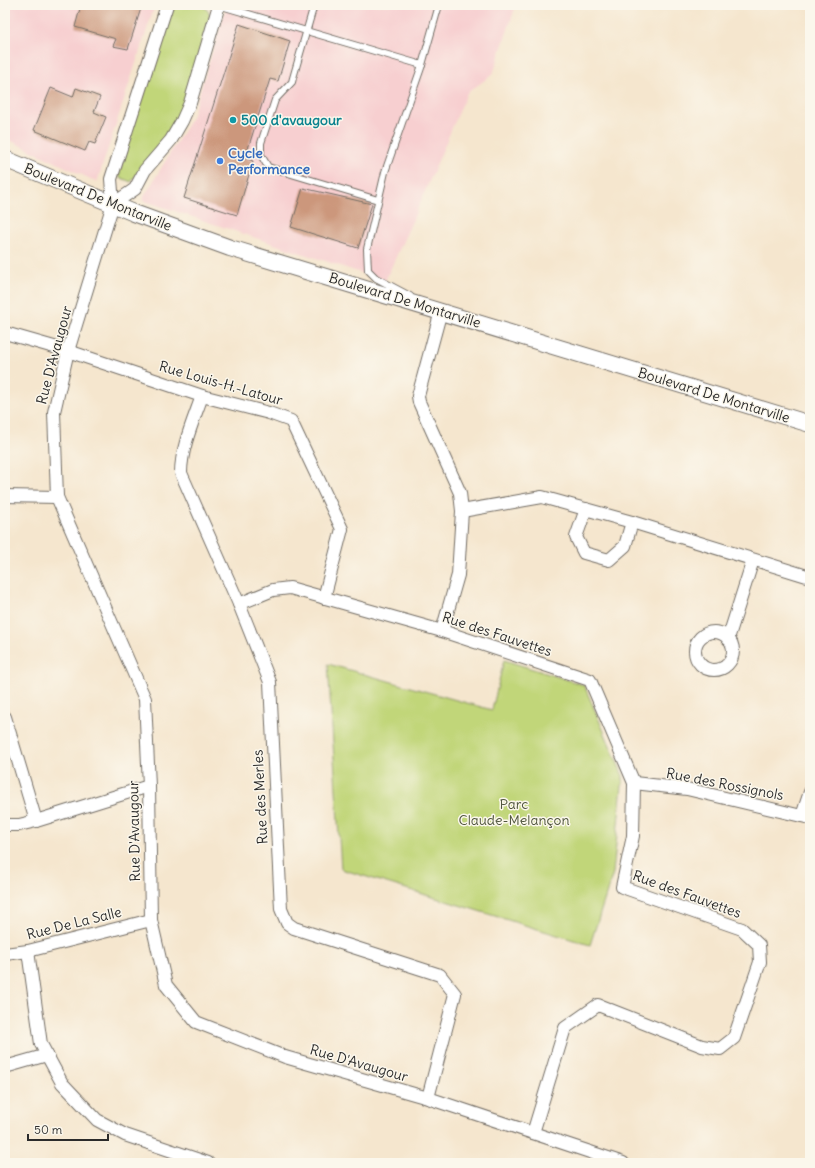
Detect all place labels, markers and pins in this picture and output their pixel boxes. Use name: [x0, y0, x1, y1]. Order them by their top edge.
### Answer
place label: 500 d'avaugour: [241, 111, 342, 129]
marker: 500 d'avaugour: [228, 115, 238, 125]
place label: Cycle Performance: [228, 144, 310, 178]
marker: Cycle Performance: [215, 156, 225, 166]

